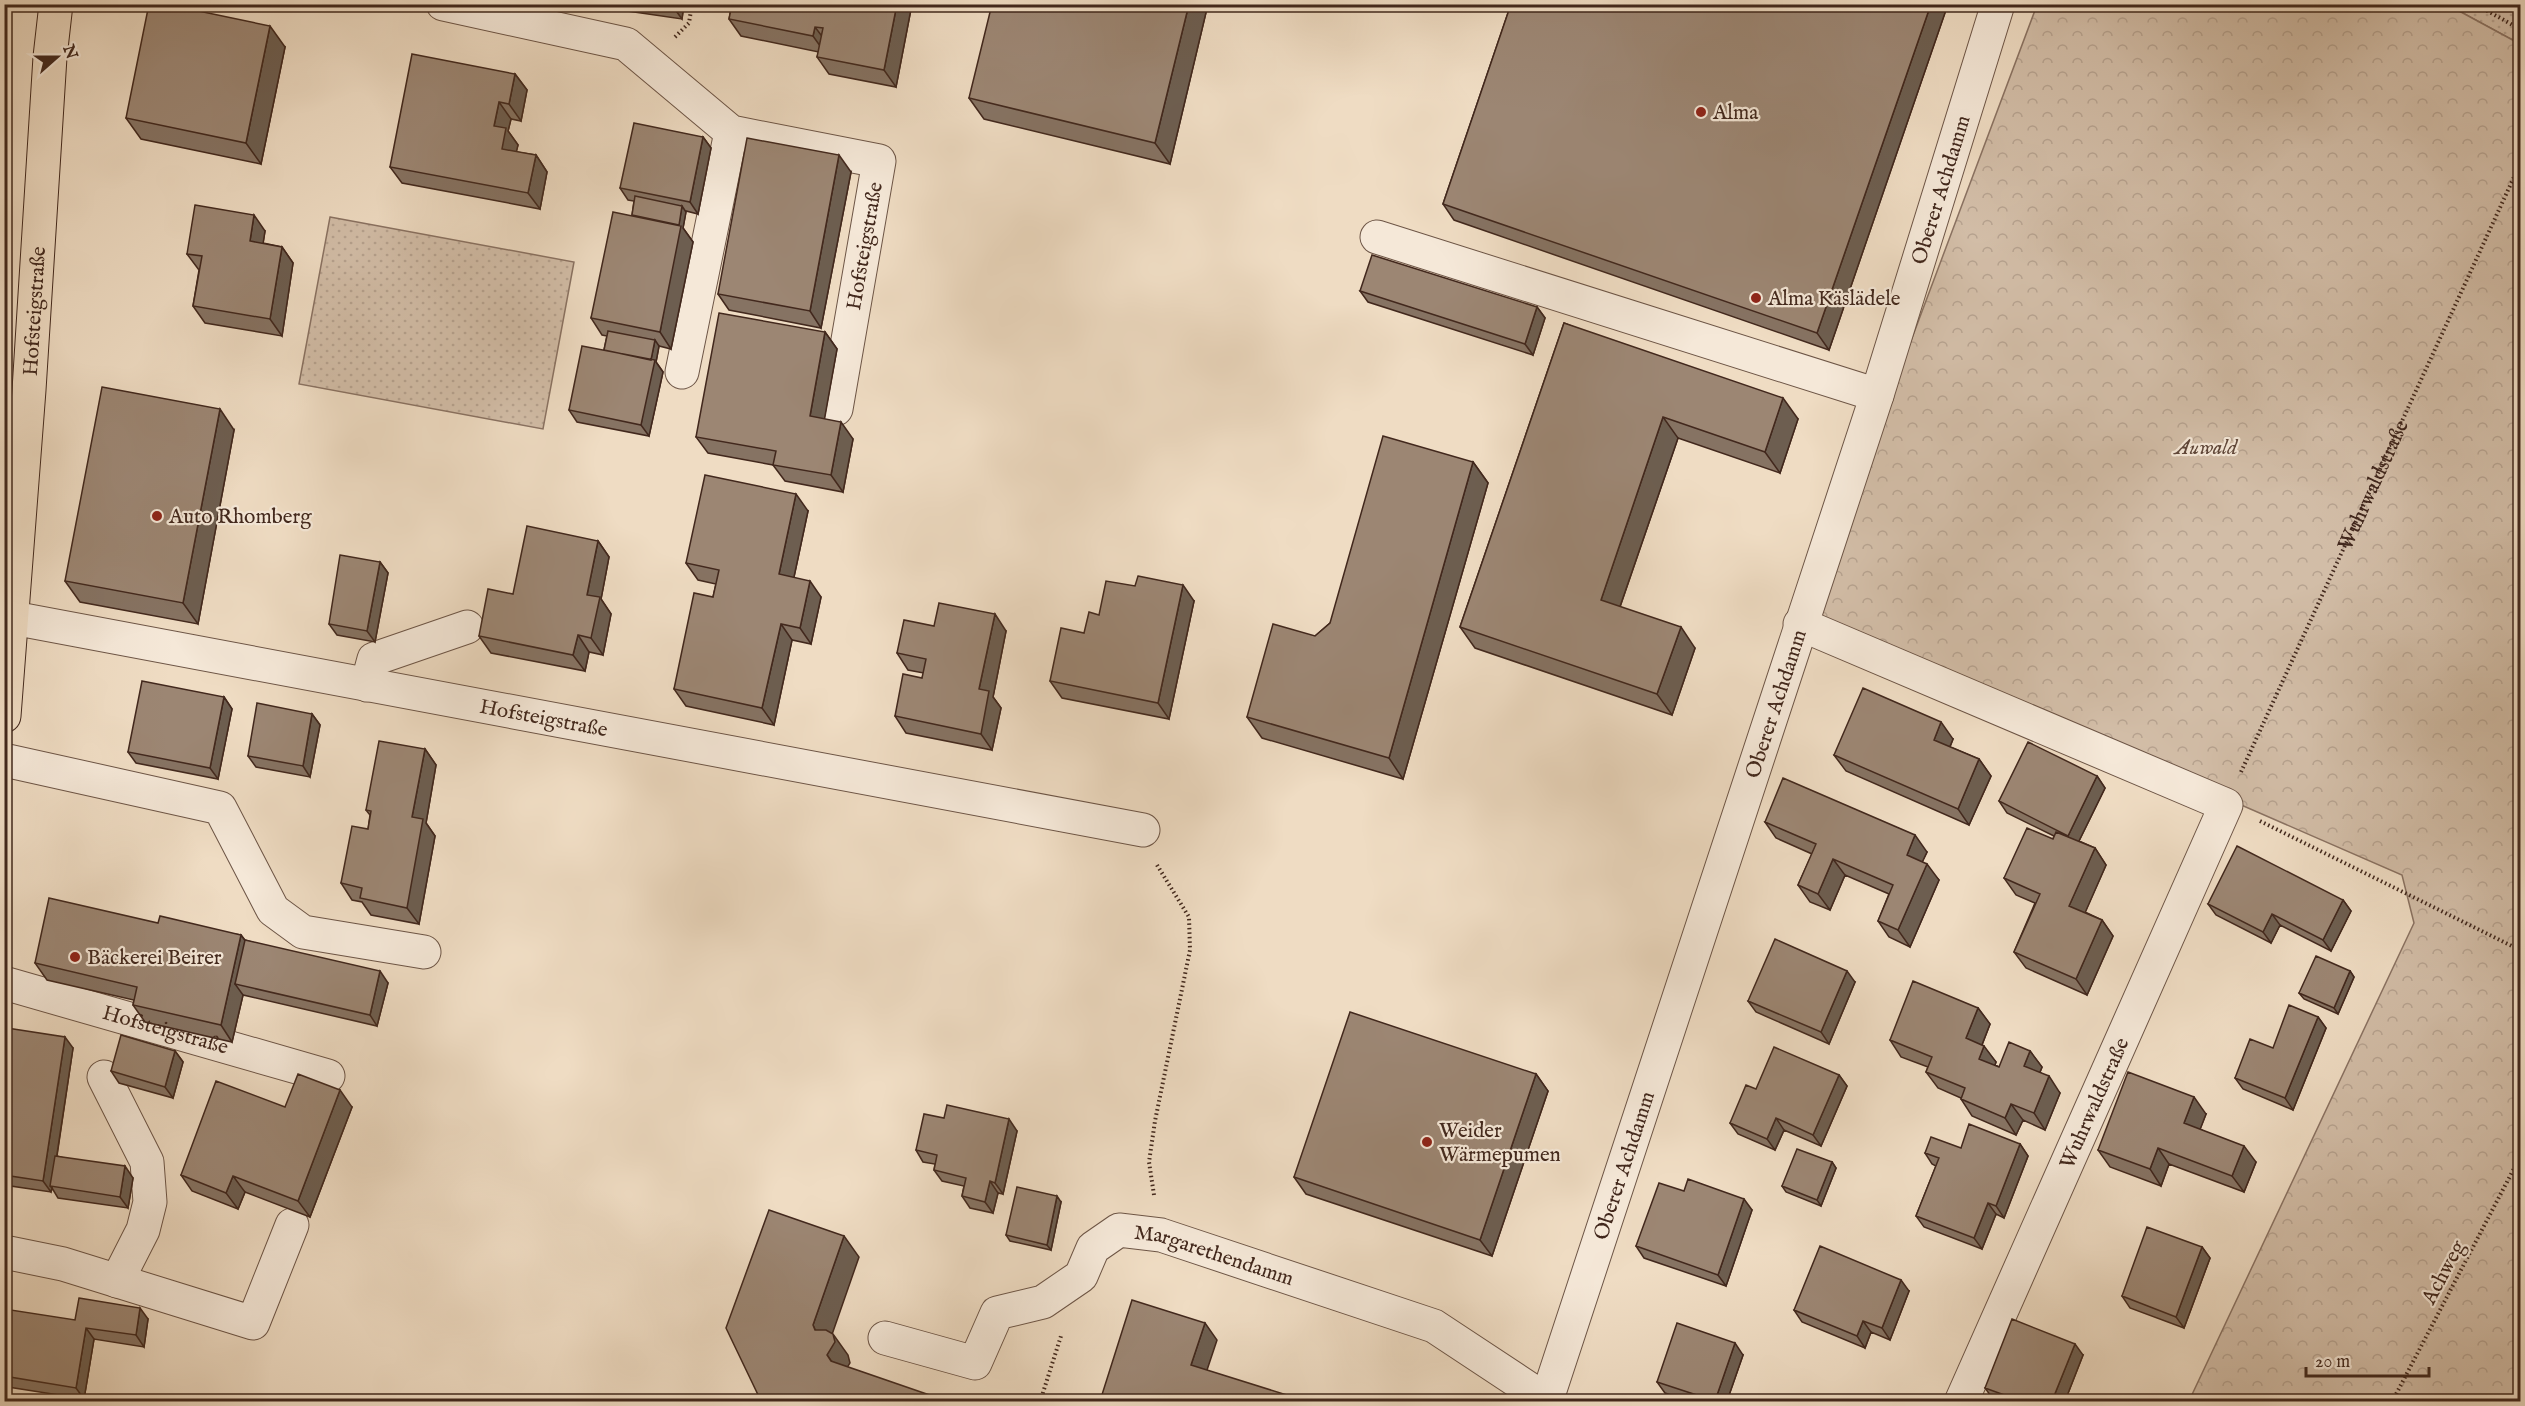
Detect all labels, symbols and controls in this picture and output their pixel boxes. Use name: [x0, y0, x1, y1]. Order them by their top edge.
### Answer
north arrow: [27, 27, 87, 87]
text: N: [57, 41, 81, 63]
place label: Alma: [1712, 100, 1759, 127]
marker: Alma: [1694, 105, 1708, 119]
street label: Oberer Achdamm: [1906, 112, 1978, 268]
street label: Hofsteigstraße: [841, 180, 890, 312]
street label: Hofsteigstraße: [18, 245, 53, 377]
place label: Alma Käslädele: [1767, 286, 1901, 313]
marker: Alma Käslädele: [1749, 291, 1763, 305]
street label: Wuhrwaldstraße: [2332, 415, 2416, 555]
park label: Auwald: [2173, 435, 2239, 462]
place label: Auto Rhomberg: [168, 504, 312, 531]
marker: Auto Rhomberg: [150, 509, 164, 523]
street label: Oberer Achdamm: [1740, 626, 1814, 782]
street label: Hofsteigstraße: [477, 694, 610, 744]
place label: Bäckerei Beirer: [87, 945, 222, 972]
marker: Bäckerei Beirer: [68, 950, 82, 964]
street label: Hofsteigstraße: [99, 1000, 231, 1062]
street label: Wuhrwaldstraße: [2054, 1033, 2136, 1173]
street label: Oberer Achdamm: [1588, 1088, 1662, 1244]
place label: Weider Wärmepumen: [1439, 1118, 1561, 1169]
marker: Weider Wärmepumen: [1420, 1135, 1434, 1149]
street label: Margarethendamm: [1133, 1220, 1297, 1293]
street label: Achweg: [2416, 1235, 2473, 1310]
scale bar: [2306, 1340, 2429, 1378]
text: 20 m: [2315, 1351, 2350, 1374]

